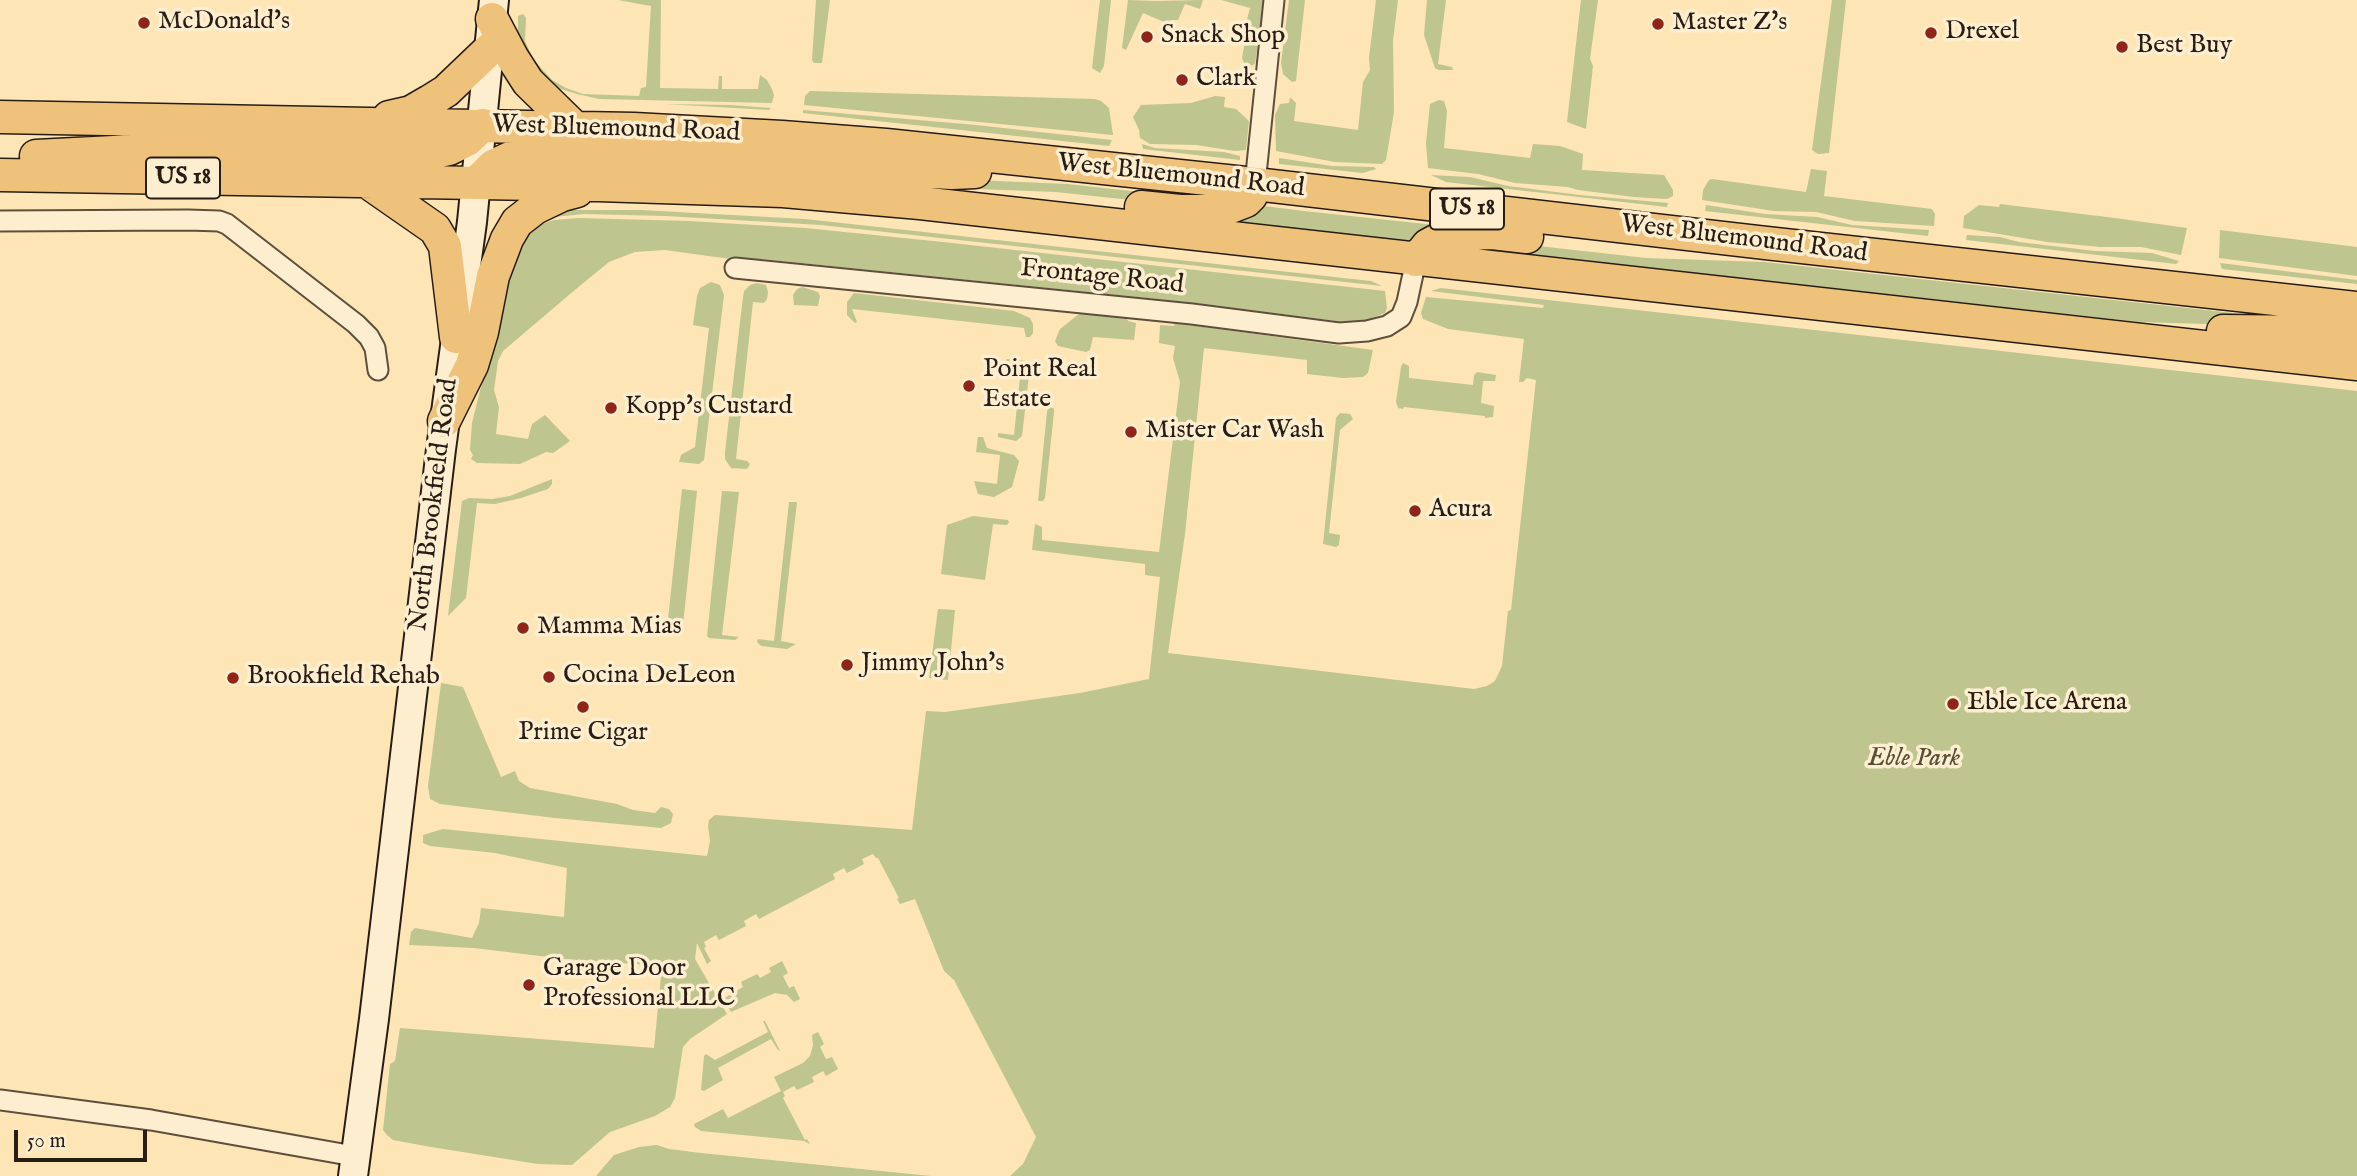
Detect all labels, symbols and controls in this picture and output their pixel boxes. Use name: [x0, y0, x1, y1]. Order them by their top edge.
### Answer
place label: McDonald's: [158, 7, 290, 39]
place label: Master Z's: [1672, 8, 1787, 40]
marker: McDonald's: [136, 15, 152, 31]
marker: Master Z's: [1650, 16, 1666, 32]
place label: Drexel: [1945, 17, 2019, 49]
place label: Snack Shop: [1161, 21, 1285, 53]
marker: Drexel: [1923, 25, 1939, 41]
marker: Snack Shop: [1139, 29, 1155, 45]
place label: Best Buy: [2136, 31, 2232, 63]
marker: Best Buy: [2114, 39, 2130, 55]
place label: Clark: [1196, 64, 1256, 96]
marker: Clark: [1174, 72, 1190, 88]
street label: West Bluemound Road: [491, 110, 741, 150]
street label: West Bluemound Road: [1056, 149, 1306, 205]
road number: US 18: [146, 158, 220, 198]
road number: US 18: [1430, 188, 1504, 230]
street label: West Bluemound Road: [1619, 209, 1869, 271]
street label: Frontage Road: [1019, 254, 1185, 302]
place label: Point Real Estate: [983, 355, 1097, 416]
street label: North Brookfield Road: [404, 377, 466, 633]
marker: Point Real Estate: [961, 378, 977, 394]
place label: Kopp's Custard: [625, 392, 792, 424]
marker: Kopp's Custard: [603, 400, 619, 416]
place label: Mister Car Wash: [1145, 416, 1324, 448]
marker: Mister Car Wash: [1123, 424, 1139, 440]
place label: Acura: [1429, 495, 1492, 527]
marker: Acura: [1407, 503, 1423, 519]
place label: Mamma Mias: [537, 612, 682, 644]
marker: Mamma Mias: [515, 620, 531, 636]
place label: Jimmy John's: [861, 649, 1004, 681]
marker: Jimmy John's: [839, 657, 855, 673]
place label: Cocina DeLeon: [563, 661, 736, 693]
place label: Brookfield Rehab: [247, 662, 440, 694]
marker: Cocina DeLeon: [541, 669, 557, 685]
marker: Brookfield Rehab: [225, 670, 241, 686]
place label: Eble Ice Arena: [1967, 688, 2127, 720]
marker: Eble Ice Arena: [1945, 696, 1961, 712]
marker: Prime Cigar: [575, 699, 591, 715]
place label: Prime Cigar: [518, 718, 648, 750]
park label: Eble Park: [1868, 744, 1960, 776]
place label: Garage Door Professional LLC: [543, 954, 735, 1016]
marker: Garage Door Professional LLC: [521, 977, 537, 993]
scale bar: [18, 1116, 150, 1160]
text: 50 m: [27, 1128, 66, 1155]

